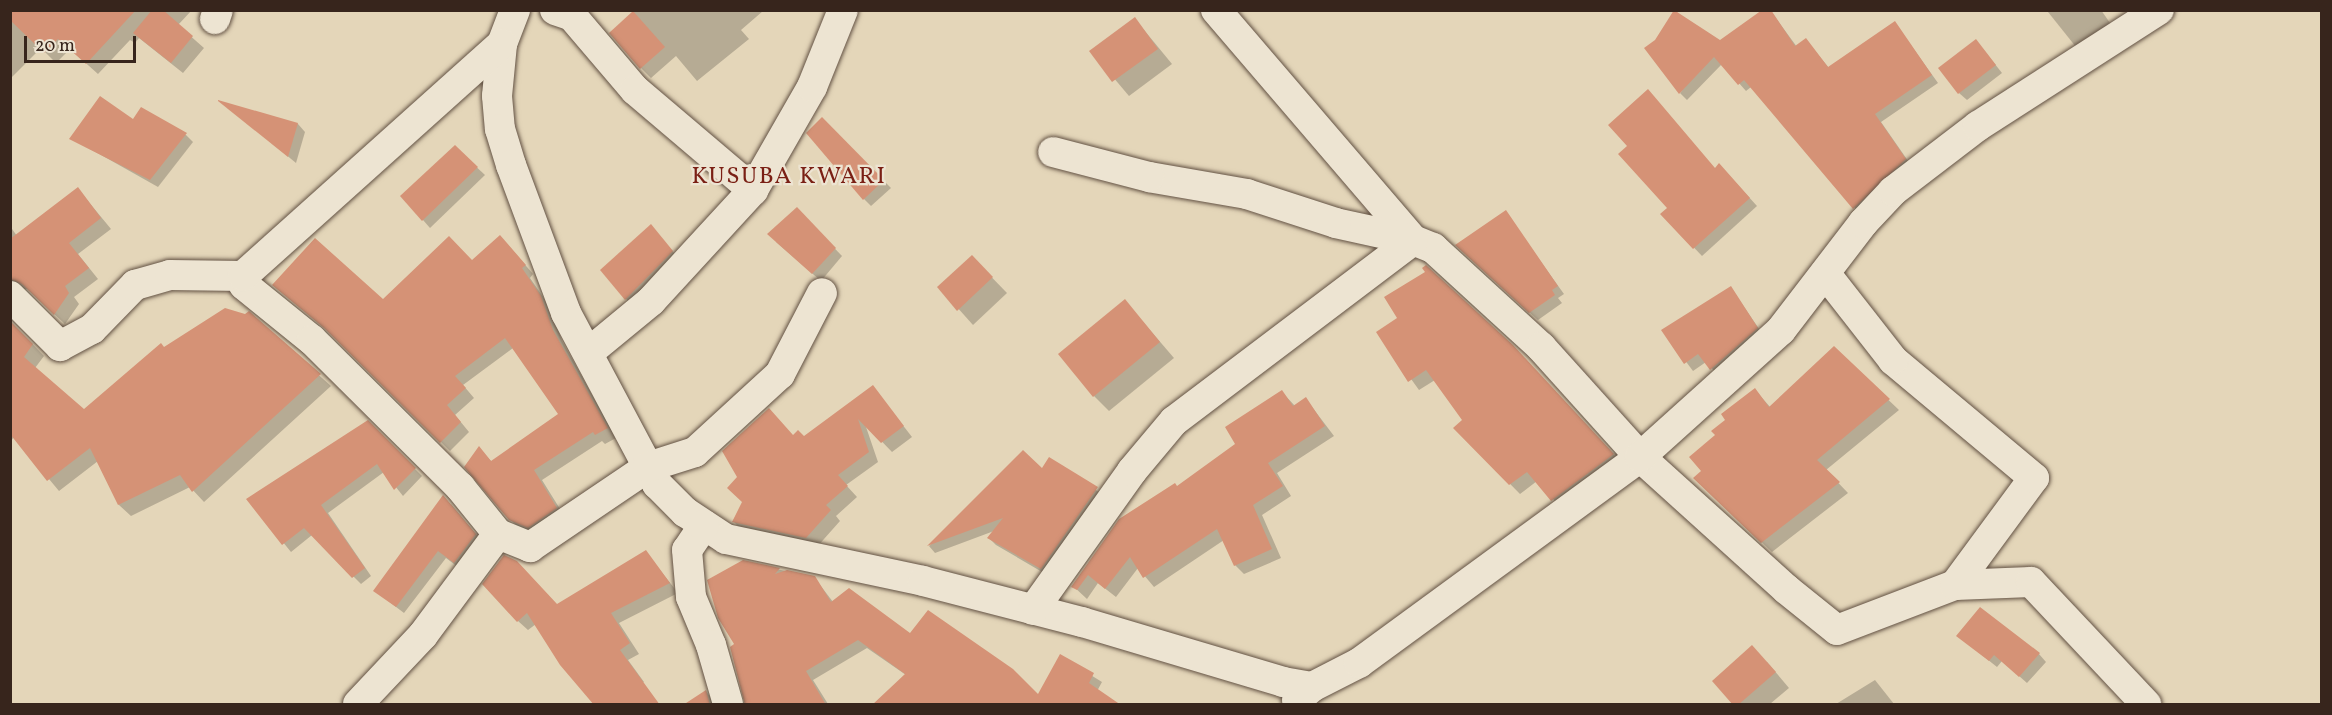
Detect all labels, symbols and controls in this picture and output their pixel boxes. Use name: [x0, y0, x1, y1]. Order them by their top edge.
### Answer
scale bar: [27, 24, 140, 62]
text: 20 m: [35, 34, 75, 59]
district label: KUSUBA KWARI: [692, 164, 886, 192]

